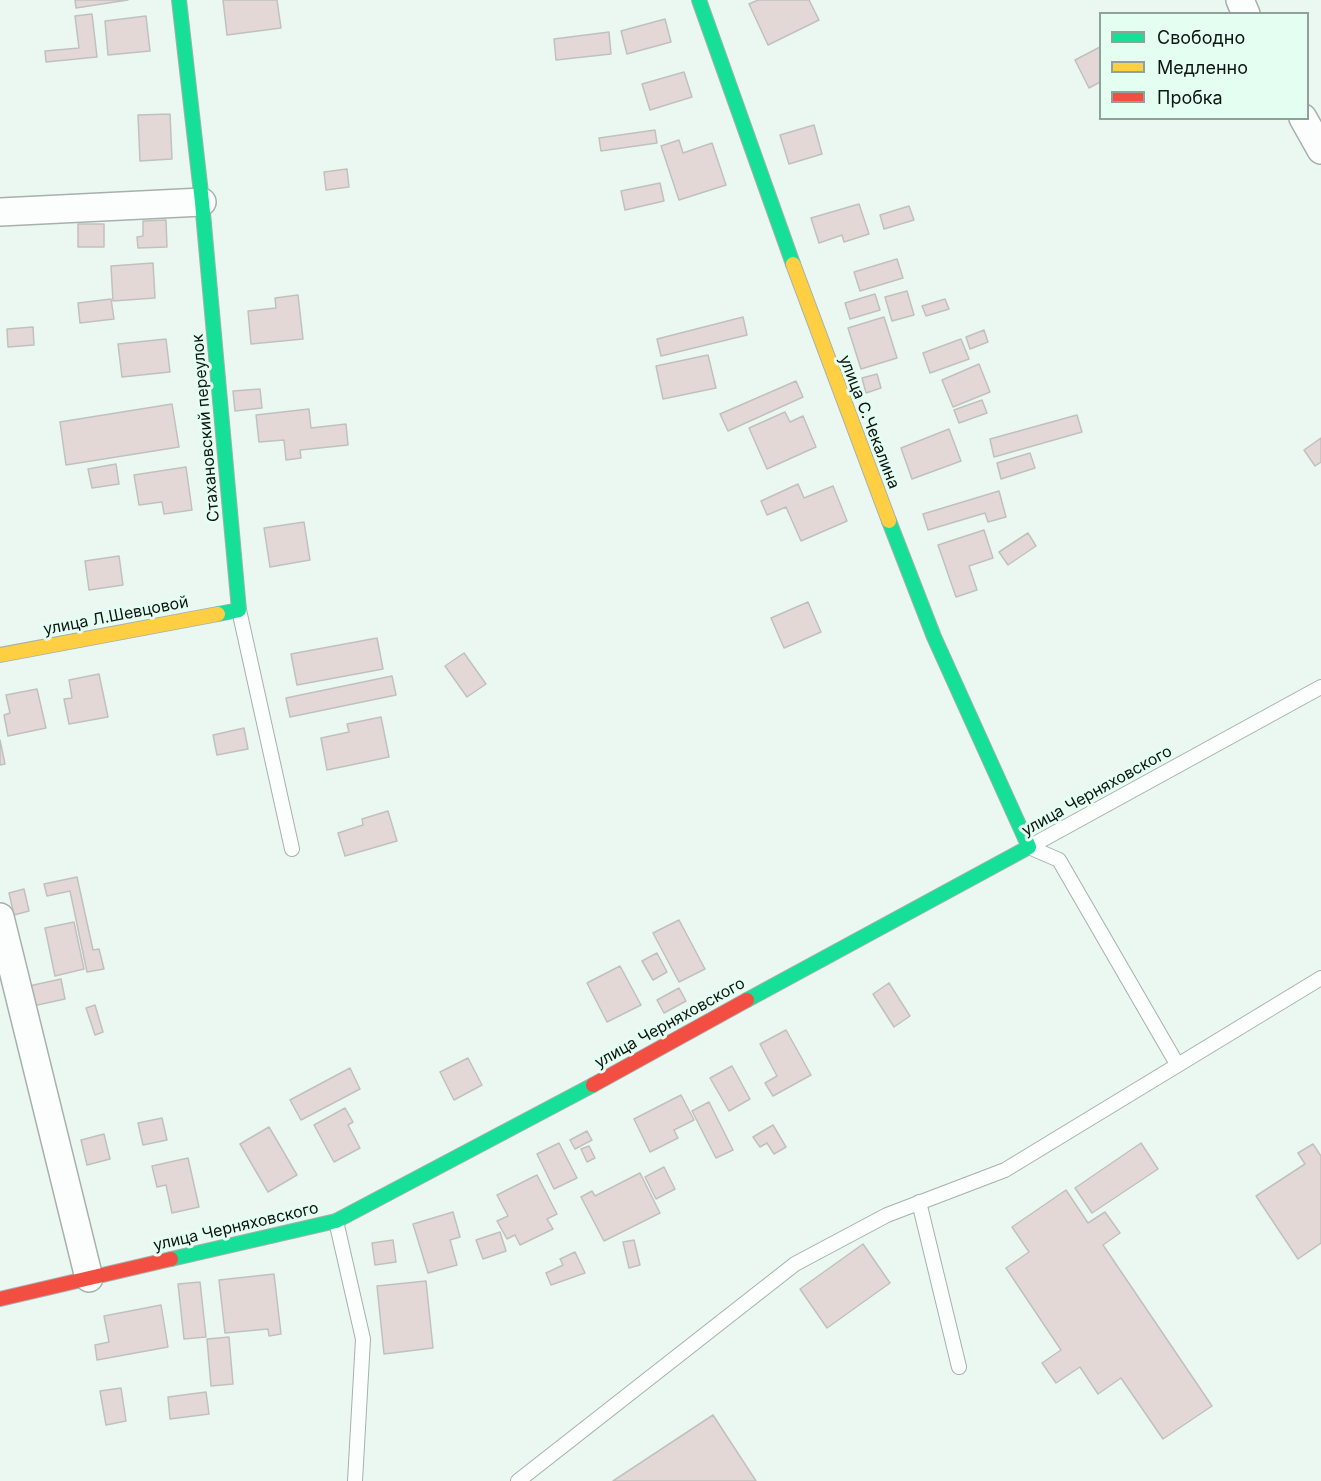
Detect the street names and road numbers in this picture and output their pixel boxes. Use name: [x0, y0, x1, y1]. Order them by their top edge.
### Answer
street label: Стахановский переулок: [188, 333, 224, 523]
street label: улица С.Чекалина: [835, 352, 903, 492]
street label: улица Л.Шевцовой: [42, 593, 190, 639]
street label: улица Черняховского: [1018, 742, 1176, 840]
street label: улица Черняховского: [591, 974, 749, 1072]
street label: улица Черняховского: [152, 1199, 320, 1255]

